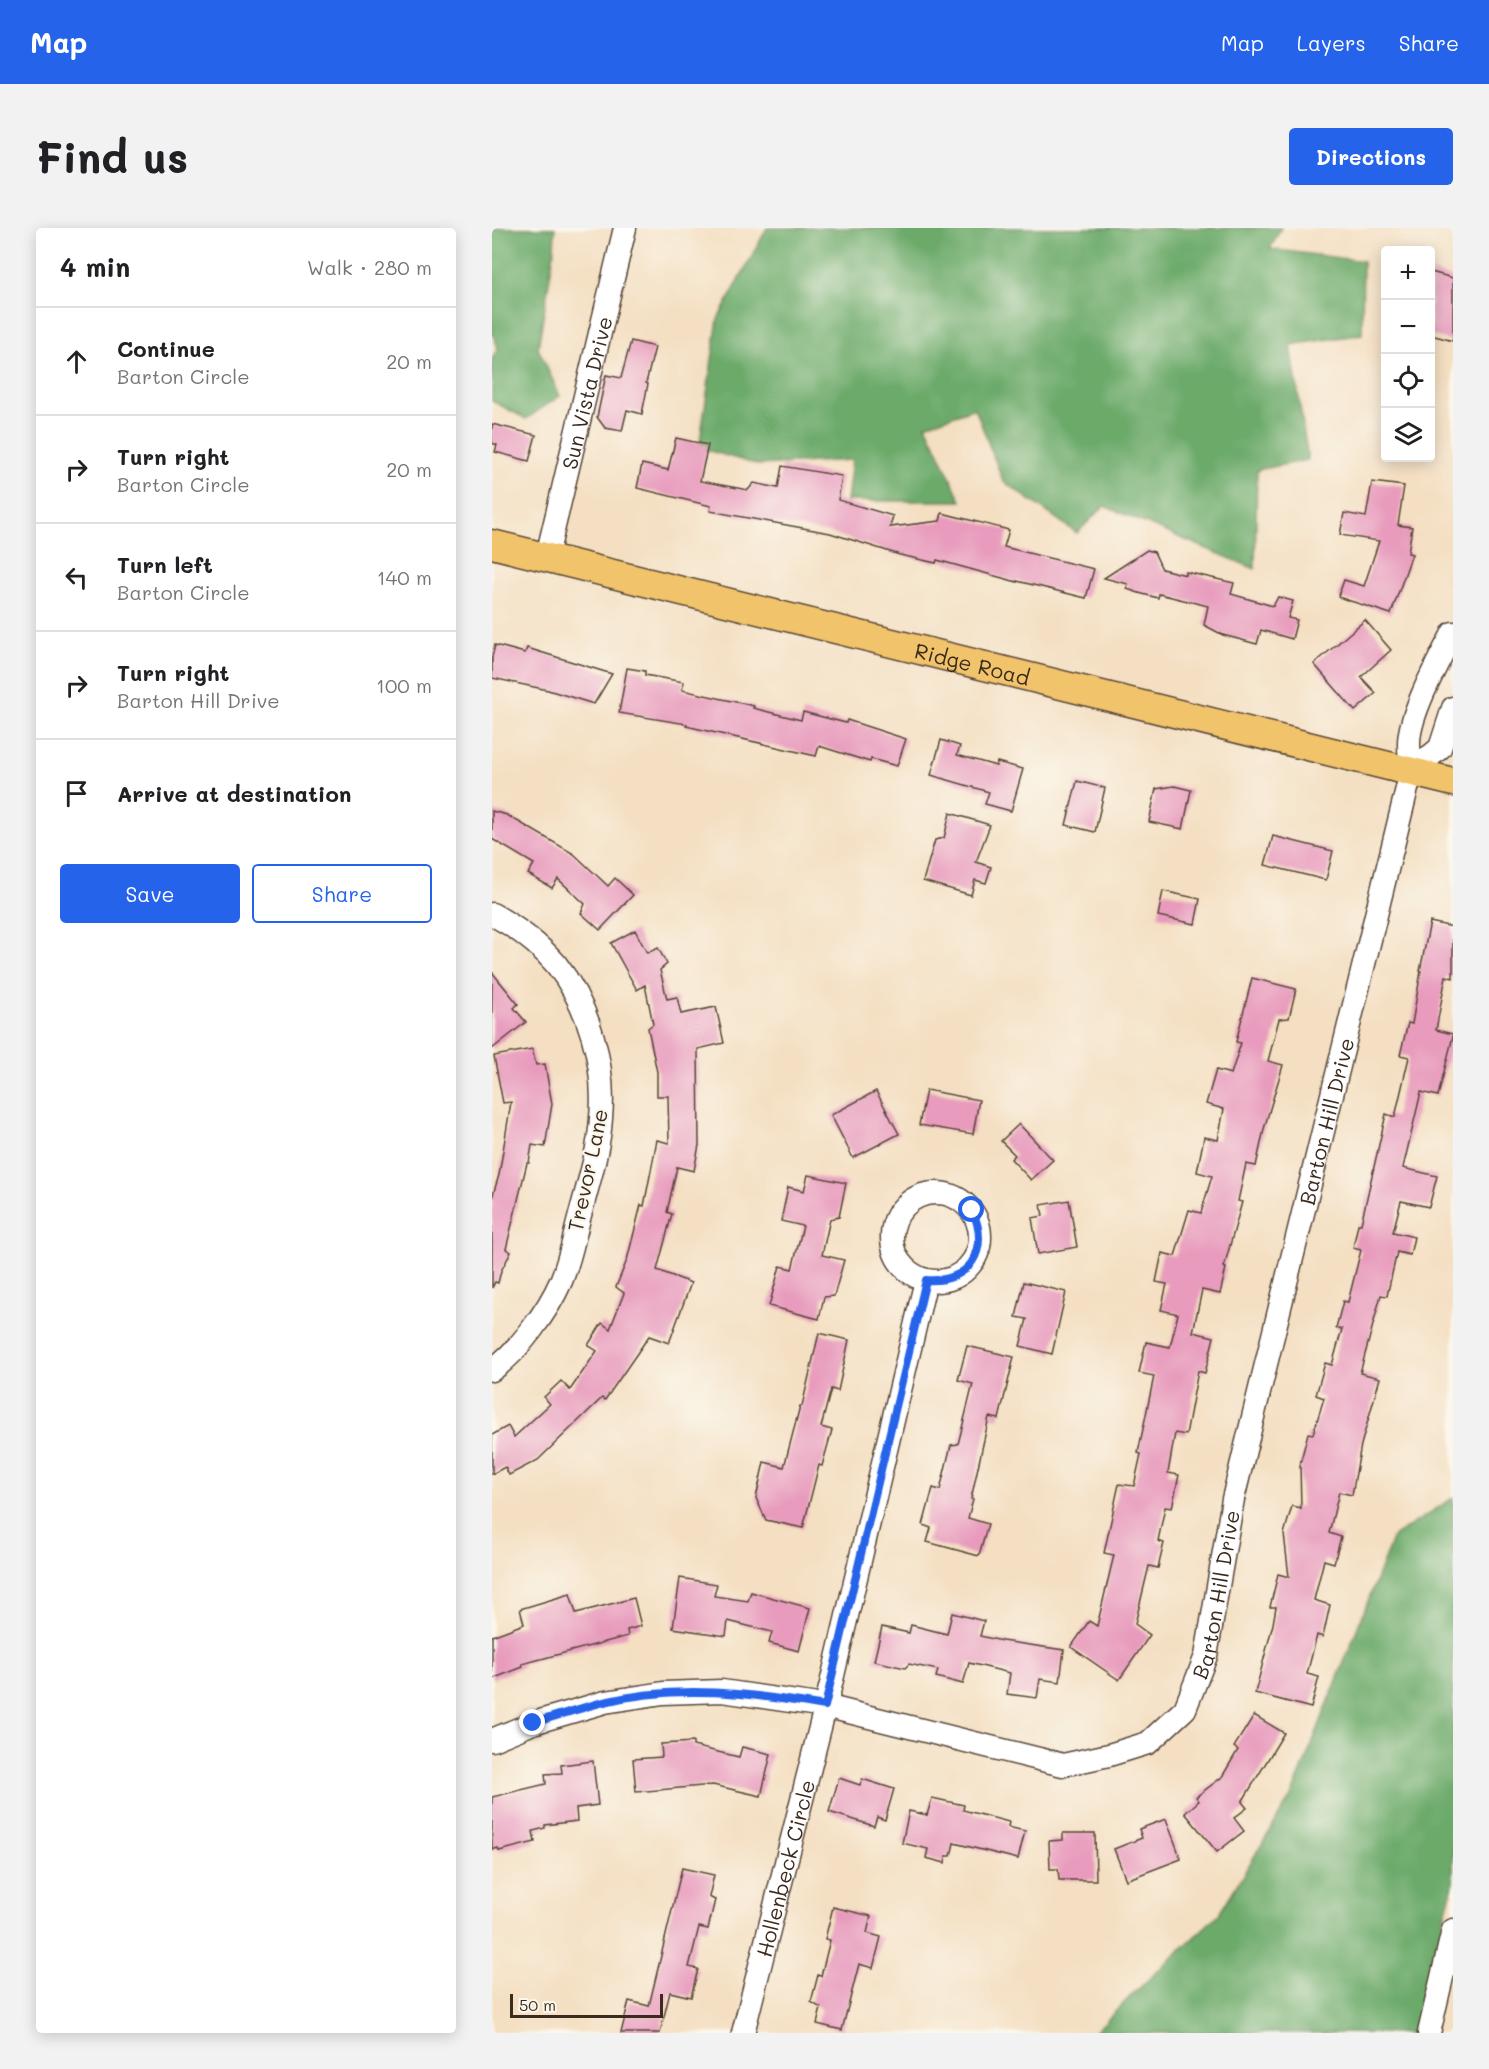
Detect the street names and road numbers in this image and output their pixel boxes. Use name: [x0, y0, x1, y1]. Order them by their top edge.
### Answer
street label: Sun Vista Drive: [555, 313, 617, 472]
street label: Ridge Road: [912, 636, 1033, 690]
street label: Barton Hill Drive: [1292, 1035, 1359, 1207]
street label: Trevor Lane: [561, 1106, 613, 1234]
street label: Barton Hill Drive: [1185, 1508, 1244, 1682]
street label: Hollenbeck Circle: [749, 1777, 820, 1960]

